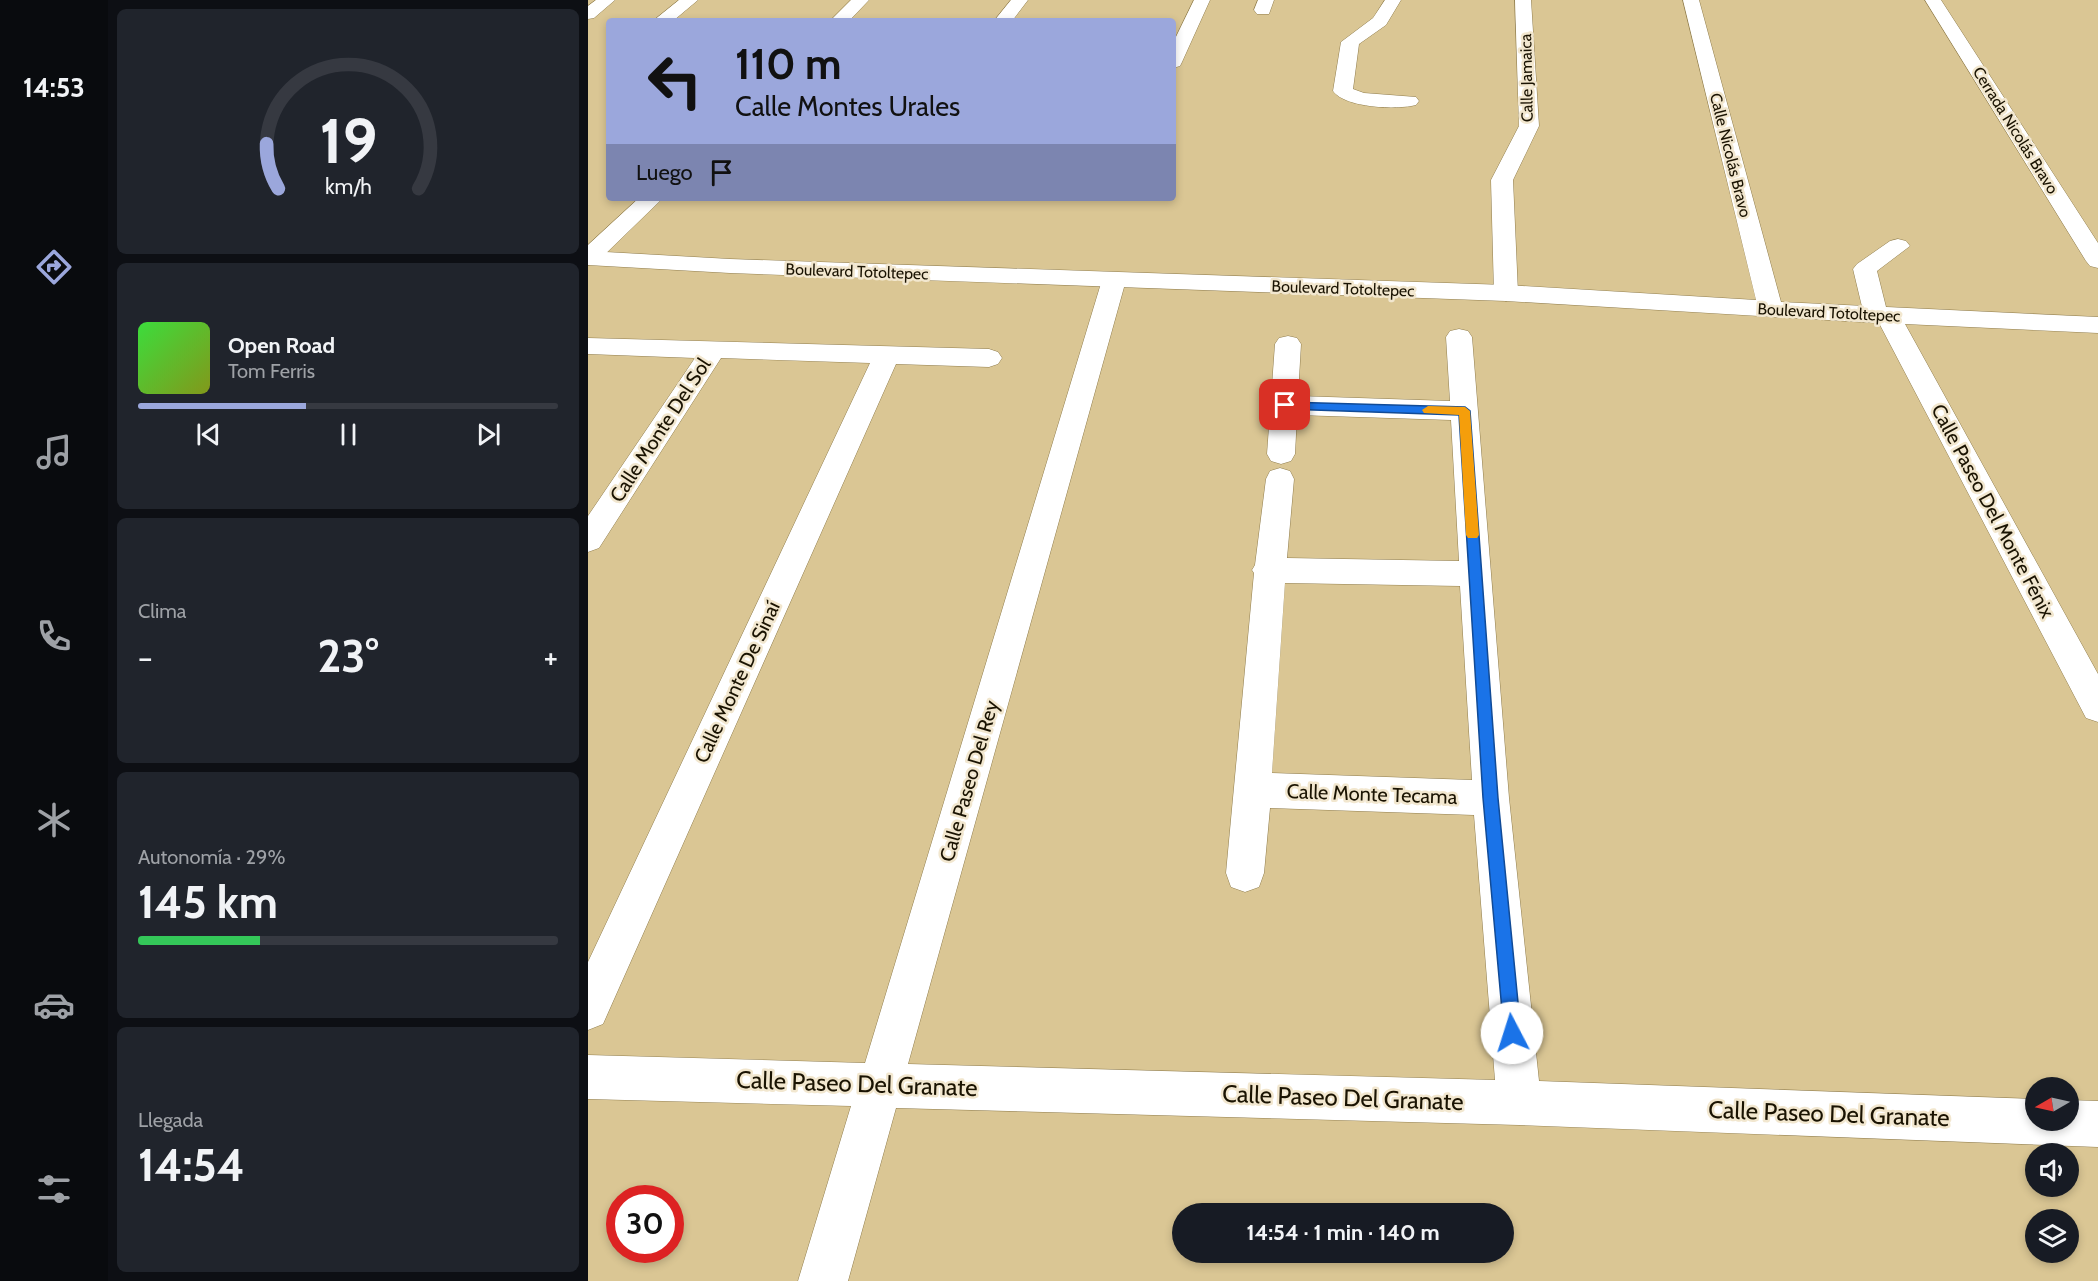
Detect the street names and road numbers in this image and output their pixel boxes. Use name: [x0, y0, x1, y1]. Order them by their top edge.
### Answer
street label: Calle Jamaica: [1516, 33, 1537, 122]
street label: Cerrada Nicolás Bravo: [1969, 63, 2062, 197]
street label: Calle Nicolás Bravo: [1706, 91, 1755, 219]
street label: Boulevard Totoltepec: [785, 260, 929, 283]
street label: Boulevard Totoltepec: [1271, 277, 1415, 300]
street label: Boulevard Totoltepec: [1757, 299, 1901, 326]
street label: Calle Monte Del Sol: [605, 353, 716, 506]
street label: Calle Paseo Del Monte Fénix: [1926, 400, 2060, 623]
street label: Calle Monte De Sinaí: [689, 597, 785, 767]
street label: Calle Paseo Del Rey: [935, 698, 1003, 864]
street label: Calle Monte Tecama: [1286, 779, 1458, 809]
street label: Calle Paseo Del Granate: [736, 1065, 978, 1102]
street label: Calle Paseo Del Granate: [1222, 1079, 1464, 1116]
street label: Calle Paseo Del Granate: [1708, 1095, 1950, 1132]

